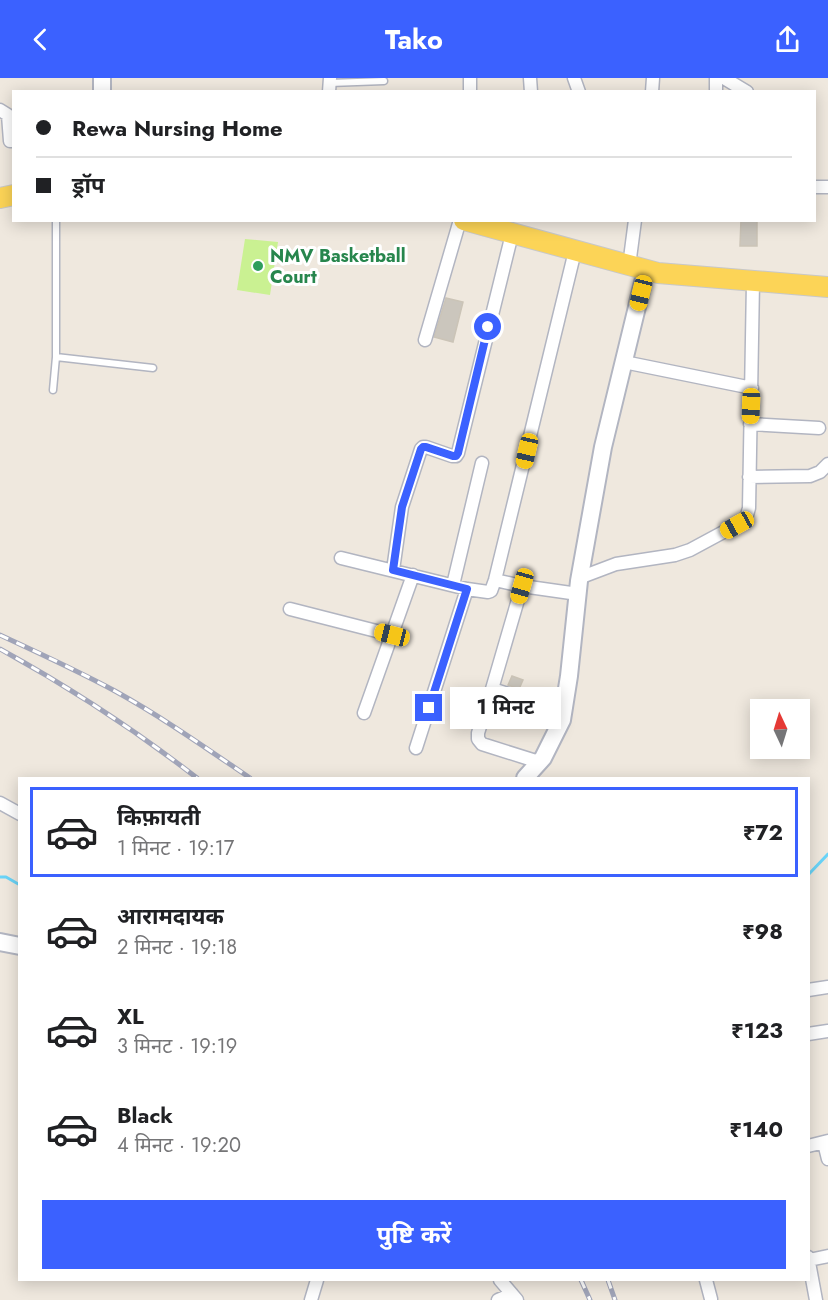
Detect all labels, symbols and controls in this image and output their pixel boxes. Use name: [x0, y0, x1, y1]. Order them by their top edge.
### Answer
text: Tako: [385, 20, 443, 59]
icon: back: [24, 23, 57, 56]
icon: share: [771, 23, 804, 56]
text: Rewa Nursing Home: [72, 112, 283, 144]
text: ड्रॉप: [72, 169, 105, 201]
place label: NMV Basketball Court: [270, 243, 406, 290]
marker: NMV Basketball Court: [251, 259, 265, 273]
car: [628, 273, 654, 313]
route start: [474, 313, 501, 340]
car: [741, 388, 761, 424]
car: [514, 431, 540, 471]
car: [717, 508, 757, 542]
car: [508, 566, 536, 606]
car: [372, 622, 412, 648]
callout: 1 मिनट: [450, 687, 561, 729]
text: 1 मिनट: [476, 693, 535, 722]
route end: [415, 694, 442, 721]
north arrow: [750, 699, 810, 759]
map controls: [750, 699, 810, 759]
text: किफ़ायती: [117, 801, 201, 833]
icon: car: [45, 805, 99, 859]
text: ₹72: [743, 816, 783, 848]
text: 1 मिनट · 19:17: [117, 834, 234, 863]
text: आरामदायक: [117, 900, 224, 932]
icon: car: [45, 904, 99, 958]
text: ₹98: [742, 915, 783, 947]
text: 2 मिनट · 19:18: [117, 933, 237, 962]
text: XL: [117, 1000, 144, 1032]
icon: car: [45, 1003, 99, 1057]
text: ₹123: [731, 1014, 783, 1046]
text: 3 मिनट · 19:19: [117, 1032, 237, 1061]
text: Black: [117, 1099, 173, 1131]
icon: car: [45, 1102, 99, 1156]
text: ₹140: [729, 1113, 783, 1145]
text: 4 मिनट · 19:20: [117, 1131, 241, 1160]
button: पुष्टि करें: [42, 1200, 786, 1269]

